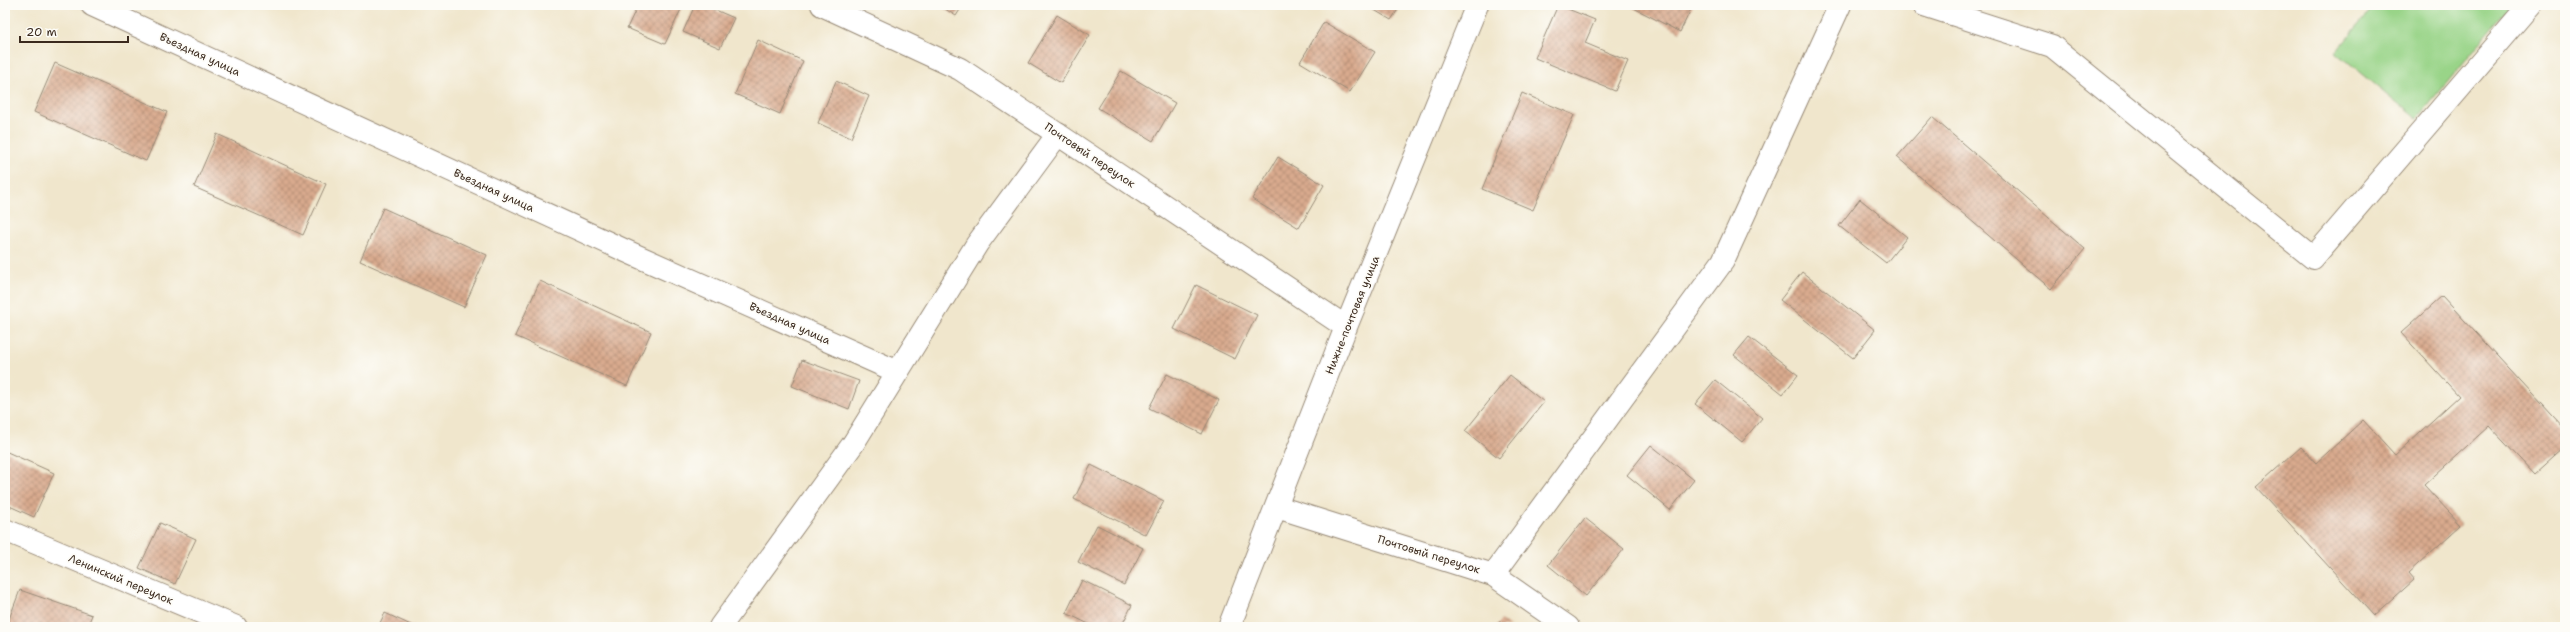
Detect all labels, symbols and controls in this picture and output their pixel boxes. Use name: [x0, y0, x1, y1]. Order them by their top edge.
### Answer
scale bar: [20, 18, 128, 44]
text: 20 m: [26, 24, 57, 40]
street label: Въездная улица: [157, 29, 243, 80]
street label: Почтовый переулок: [1041, 119, 1138, 191]
street label: Въездная улица: [451, 165, 537, 216]
street label: Нижне-почтовая улица: [1322, 253, 1383, 377]
street label: Въездная улица: [747, 299, 833, 348]
street label: Почтовый переулок: [1376, 532, 1482, 577]
street label: Ленинский переулок: [66, 551, 175, 608]

